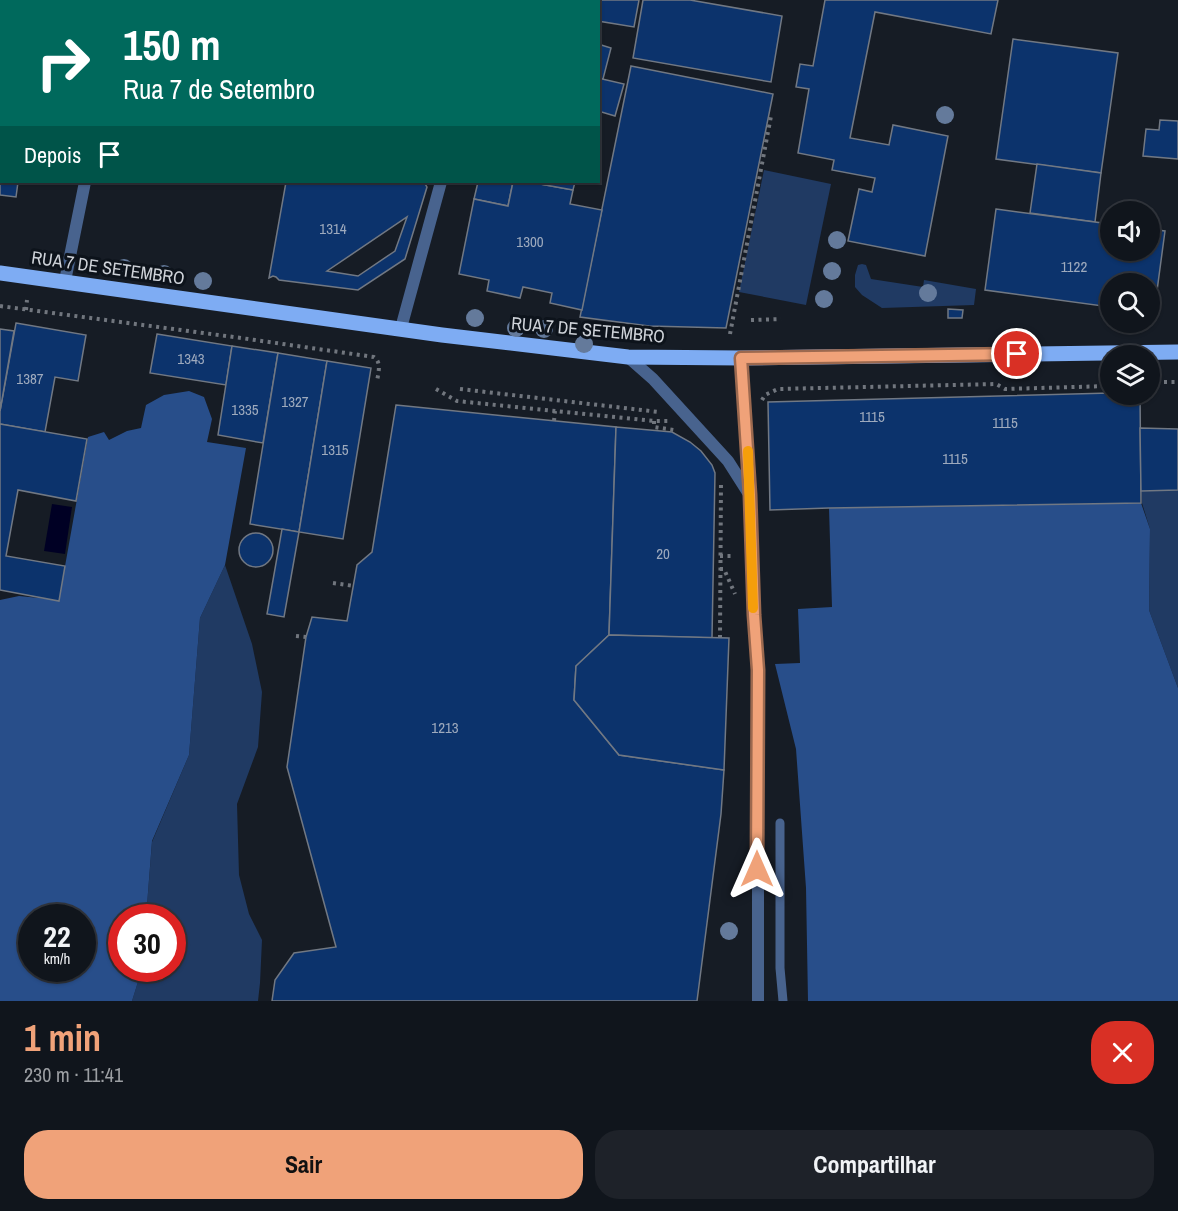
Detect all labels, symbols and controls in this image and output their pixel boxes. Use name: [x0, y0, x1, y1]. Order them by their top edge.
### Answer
text: 150 m: [123, 17, 221, 73]
icon: right: [24, 24, 102, 102]
text: Rua 7 de Setembro: [123, 71, 315, 107]
icon: arrive: [93, 138, 126, 171]
text: Depois: [24, 140, 81, 170]
map controls: [1100, 201, 1160, 405]
button: sound: [1100, 201, 1160, 261]
house number: 1314: [319, 218, 347, 239]
house number: 1300: [516, 231, 544, 252]
street label: RUA 7 DE SETEMBRO: [30, 244, 186, 291]
house number: 1122: [1061, 256, 1087, 277]
button: search: [1100, 273, 1160, 333]
street label: RUA 7 DE SETEMBRO: [510, 310, 666, 349]
pin: [991, 328, 1042, 379]
icon: arrive: [1000, 337, 1033, 370]
button: layers: [1100, 345, 1160, 405]
house number: 1343: [177, 348, 205, 369]
house number: 1387: [16, 368, 44, 389]
house number: 1327: [281, 391, 309, 412]
house number: 1335: [231, 399, 259, 420]
house number: 1115: [859, 406, 885, 427]
house number: 1115: [992, 412, 1018, 433]
house number: 1315: [321, 439, 349, 460]
house number: 1115: [942, 448, 968, 469]
house number: 20: [656, 543, 670, 564]
house number: 1213: [431, 717, 459, 738]
position arrow: [725, 837, 789, 901]
speed limit sign: 30: [108, 904, 186, 982]
text: 22: [43, 916, 71, 956]
text: km/h: [44, 948, 70, 969]
text: 1 min: [24, 1014, 101, 1062]
button: close: [1091, 1021, 1154, 1084]
text: 230 m · 11:41: [24, 1061, 123, 1088]
button: Sair: [24, 1130, 583, 1199]
button: Compartilhar: [595, 1130, 1154, 1199]

